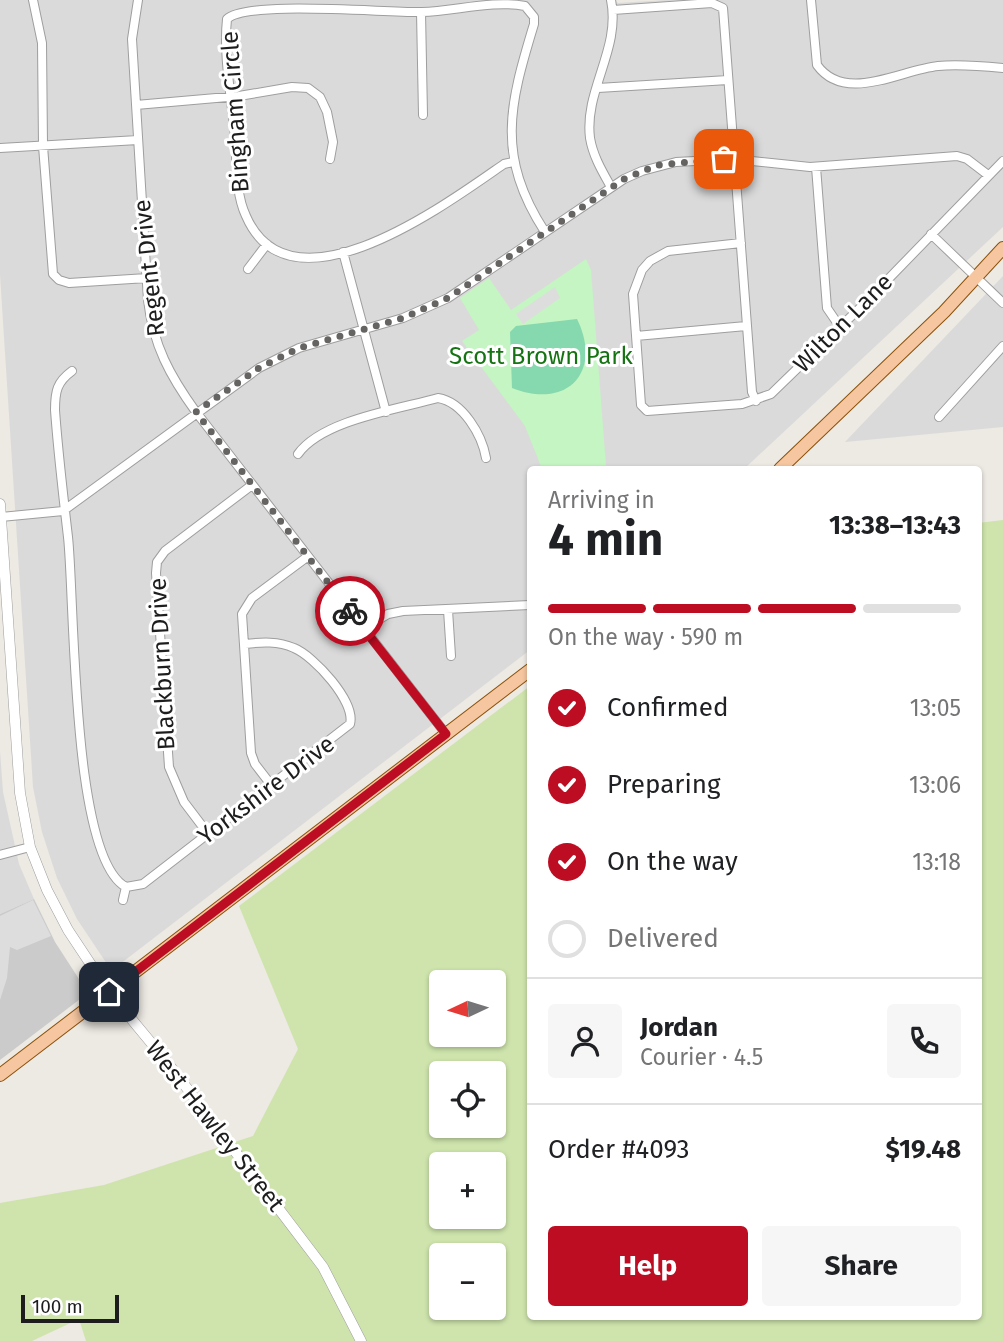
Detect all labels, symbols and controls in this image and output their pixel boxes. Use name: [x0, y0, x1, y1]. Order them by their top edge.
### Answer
street label: Bingham Circle: [215, 30, 255, 194]
pin: [694, 129, 754, 189]
icon: bag: [705, 140, 743, 178]
street label: Regent Drive: [128, 198, 170, 338]
street label: Wilton Lane: [788, 268, 898, 378]
park label: Scott Brown Park: [449, 342, 634, 370]
text: Arriving in: [548, 486, 655, 514]
text: 13:38–13:43: [829, 510, 961, 541]
text: 4 min: [548, 512, 663, 567]
courier: [315, 576, 385, 646]
street label: Blackburn Drive: [144, 577, 180, 751]
icon: bike: [331, 592, 369, 630]
text: On the way · 590 m: [548, 623, 743, 651]
icon: check: [548, 689, 586, 727]
text: Confirmed: [607, 692, 728, 723]
text: 13:05: [910, 694, 961, 722]
street label: Yorkshire Drive: [192, 730, 340, 850]
icon: check: [548, 766, 586, 804]
text: Preparing: [607, 769, 720, 800]
text: 13:06: [909, 771, 961, 799]
icon: check: [548, 843, 586, 881]
text: On the way: [607, 846, 738, 877]
text: 13:18: [912, 848, 961, 876]
text: Delivered: [607, 923, 719, 954]
pin: [79, 962, 139, 1022]
north arrow: [429, 970, 506, 1046]
map controls: [429, 970, 506, 1320]
icon: home: [90, 973, 128, 1011]
button: person: [548, 1004, 622, 1078]
button: phone: [887, 1004, 961, 1078]
text: Jordan: [640, 1012, 718, 1043]
street label: West Hawley Street: [140, 1035, 290, 1217]
text: Courier · 4.5: [640, 1043, 763, 1071]
button: locate: [429, 1061, 506, 1138]
text: Order #4093: [548, 1134, 690, 1165]
text: $19.48: [886, 1134, 961, 1165]
button: +: [429, 1152, 506, 1229]
button: Help: [548, 1226, 748, 1306]
button: Share: [762, 1226, 961, 1306]
button: −: [429, 1243, 506, 1320]
scale bar: [21, 1292, 119, 1324]
text: 100 m: [32, 1295, 83, 1318]

